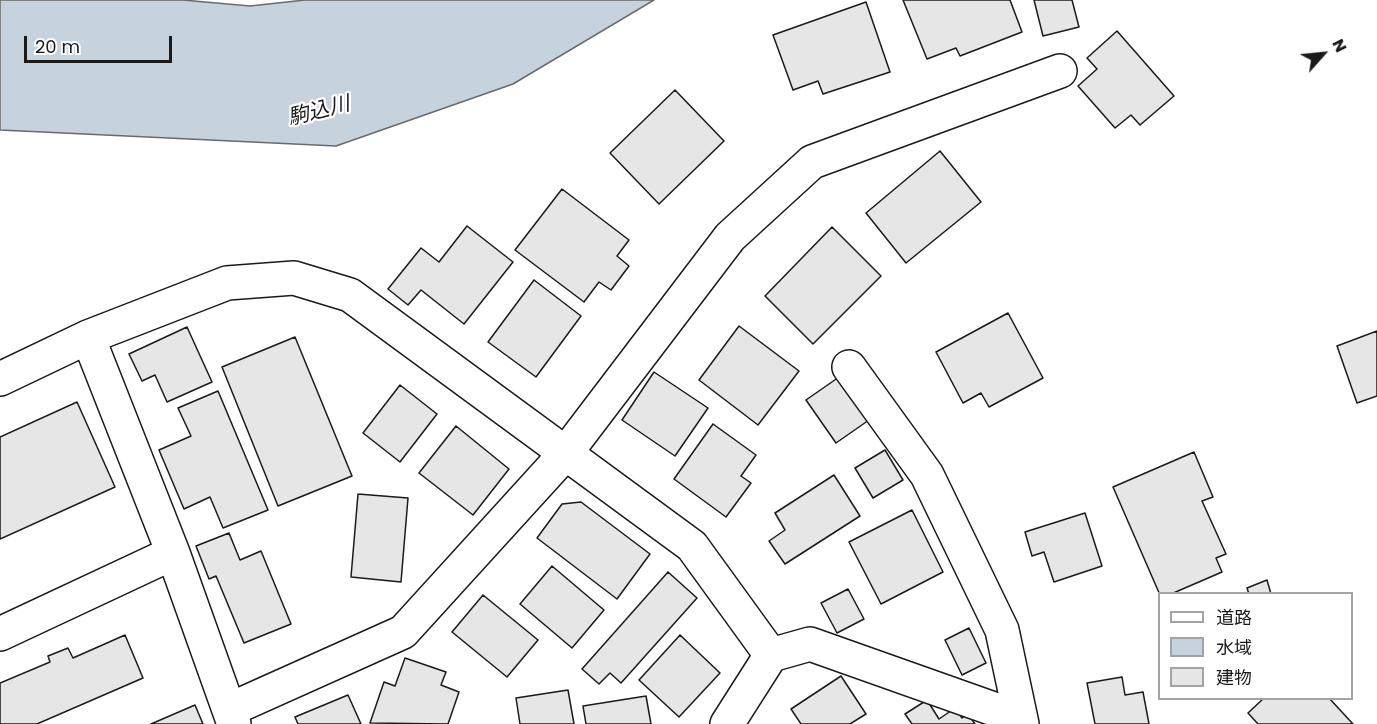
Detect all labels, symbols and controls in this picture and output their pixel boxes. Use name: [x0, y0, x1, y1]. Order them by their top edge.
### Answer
scale bar: [27, 24, 176, 62]
north arrow: [1293, 24, 1353, 84]
text: 20 m: [35, 34, 80, 59]
text: N: [1326, 35, 1352, 56]
water label: 駒込川: [285, 92, 353, 132]
legend: [1158, 592, 1353, 700]
text: 道路: [1216, 605, 1252, 630]
text: 水域: [1216, 635, 1252, 660]
text: 建物: [1216, 665, 1252, 690]

